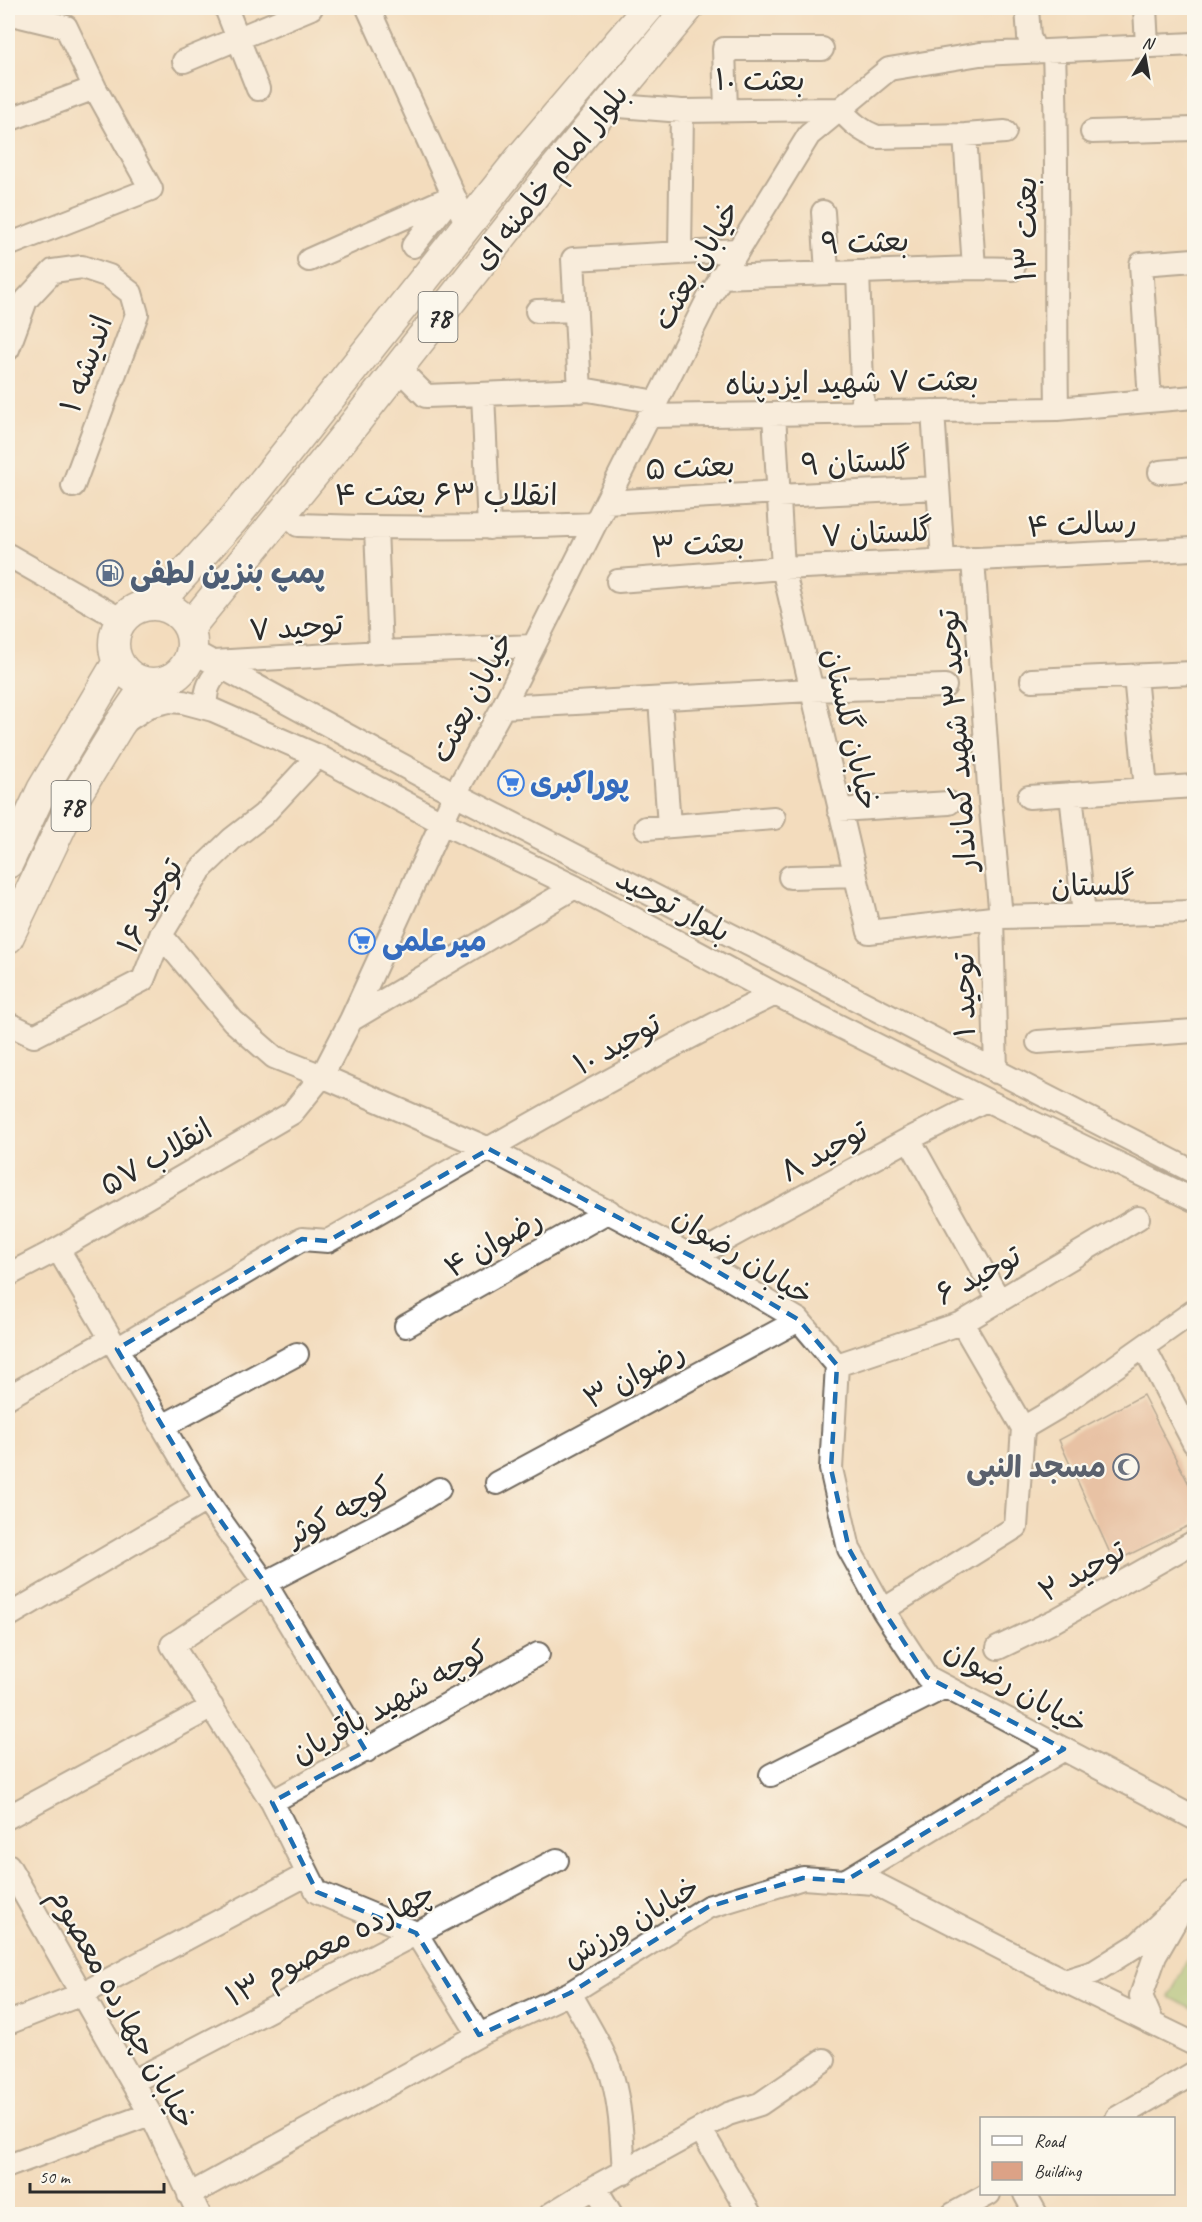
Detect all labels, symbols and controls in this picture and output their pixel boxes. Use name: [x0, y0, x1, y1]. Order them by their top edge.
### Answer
north arrow: [1115, 27, 1175, 87]
text: N: [1141, 32, 1157, 55]
street label: بعثت ۱۰: [715, 61, 805, 99]
street label: بلوار امام خامنه ای: [463, 76, 639, 280]
street label: بعثت ۱۳: [1007, 177, 1045, 281]
street label: خیابان بعثت: [644, 193, 748, 337]
street label: بعثت ۹: [820, 221, 910, 263]
road number: 78: [418, 292, 458, 342]
street label: اندیشه ۱: [51, 310, 121, 418]
street label: بعثت ۷ شهید ایزدپناه: [725, 361, 979, 403]
street label: گلستان ۹: [800, 440, 912, 484]
street label: بعثت ۵: [644, 446, 736, 488]
street label: انقلاب ۶۳ بعثت ۴: [334, 476, 558, 514]
street label: رسالت ۴: [1026, 502, 1138, 546]
street label: گلستان ۷: [820, 511, 934, 555]
street label: بعثت ۳: [650, 522, 746, 566]
place label: پمپ بنزین لطفی: [130, 554, 325, 592]
fuel station icon: پمپ بنزین لطفی: [95, 558, 125, 588]
street label: توحید ۷: [247, 605, 345, 649]
street label: توحید ۳ شهید کماندار: [929, 608, 985, 875]
street label: خیابان بعثت: [422, 625, 522, 769]
street label: خیابان گلستان: [814, 644, 888, 814]
place label: پوراکبری: [530, 764, 630, 802]
supermarket icon: پوراکبری: [496, 768, 526, 798]
road number: 78: [52, 781, 90, 831]
street label: توحید ۱۶: [108, 852, 192, 960]
street label: بلوار توحید: [609, 859, 737, 951]
street label: گلستان: [1051, 865, 1135, 905]
place label: میرعلمی: [382, 922, 487, 960]
supermarket icon: میرعلمی: [347, 926, 377, 956]
street label: توحید ۱: [944, 952, 984, 1038]
street label: توحید ۱۰: [567, 1004, 668, 1083]
street label: انقلاب ۵۷: [93, 1110, 219, 1204]
street label: توحید ۸: [773, 1111, 875, 1191]
street label: خیابان رضوان: [666, 1198, 820, 1314]
street label: رضوان ۴: [437, 1200, 549, 1286]
street label: توحید ۶: [929, 1237, 1028, 1313]
street label: رضوان ۳: [577, 1333, 691, 1417]
place label: مسجد النبی: [966, 1448, 1106, 1486]
mosque icon: مسجد النبی: [1111, 1452, 1141, 1482]
street label: کوچه کوثر: [277, 1467, 398, 1556]
street label: توحید ۲: [1032, 1531, 1133, 1610]
street label: خیابان رضوان: [938, 1631, 1094, 1743]
street label: کوچه شهید باقریان: [284, 1632, 496, 1772]
street label: خیابان ورزش: [556, 1868, 706, 1976]
street label: چهارده معصوم ۱۳: [219, 1873, 443, 2019]
street label: خیابان چهارده معصوم: [37, 1881, 205, 2137]
legend: [980, 2117, 1175, 2195]
text: Road: [1034, 2130, 1067, 2152]
scale bar: [30, 2156, 164, 2194]
text: Building: [1034, 2160, 1083, 2182]
text: 50 m: [39, 2166, 72, 2188]

